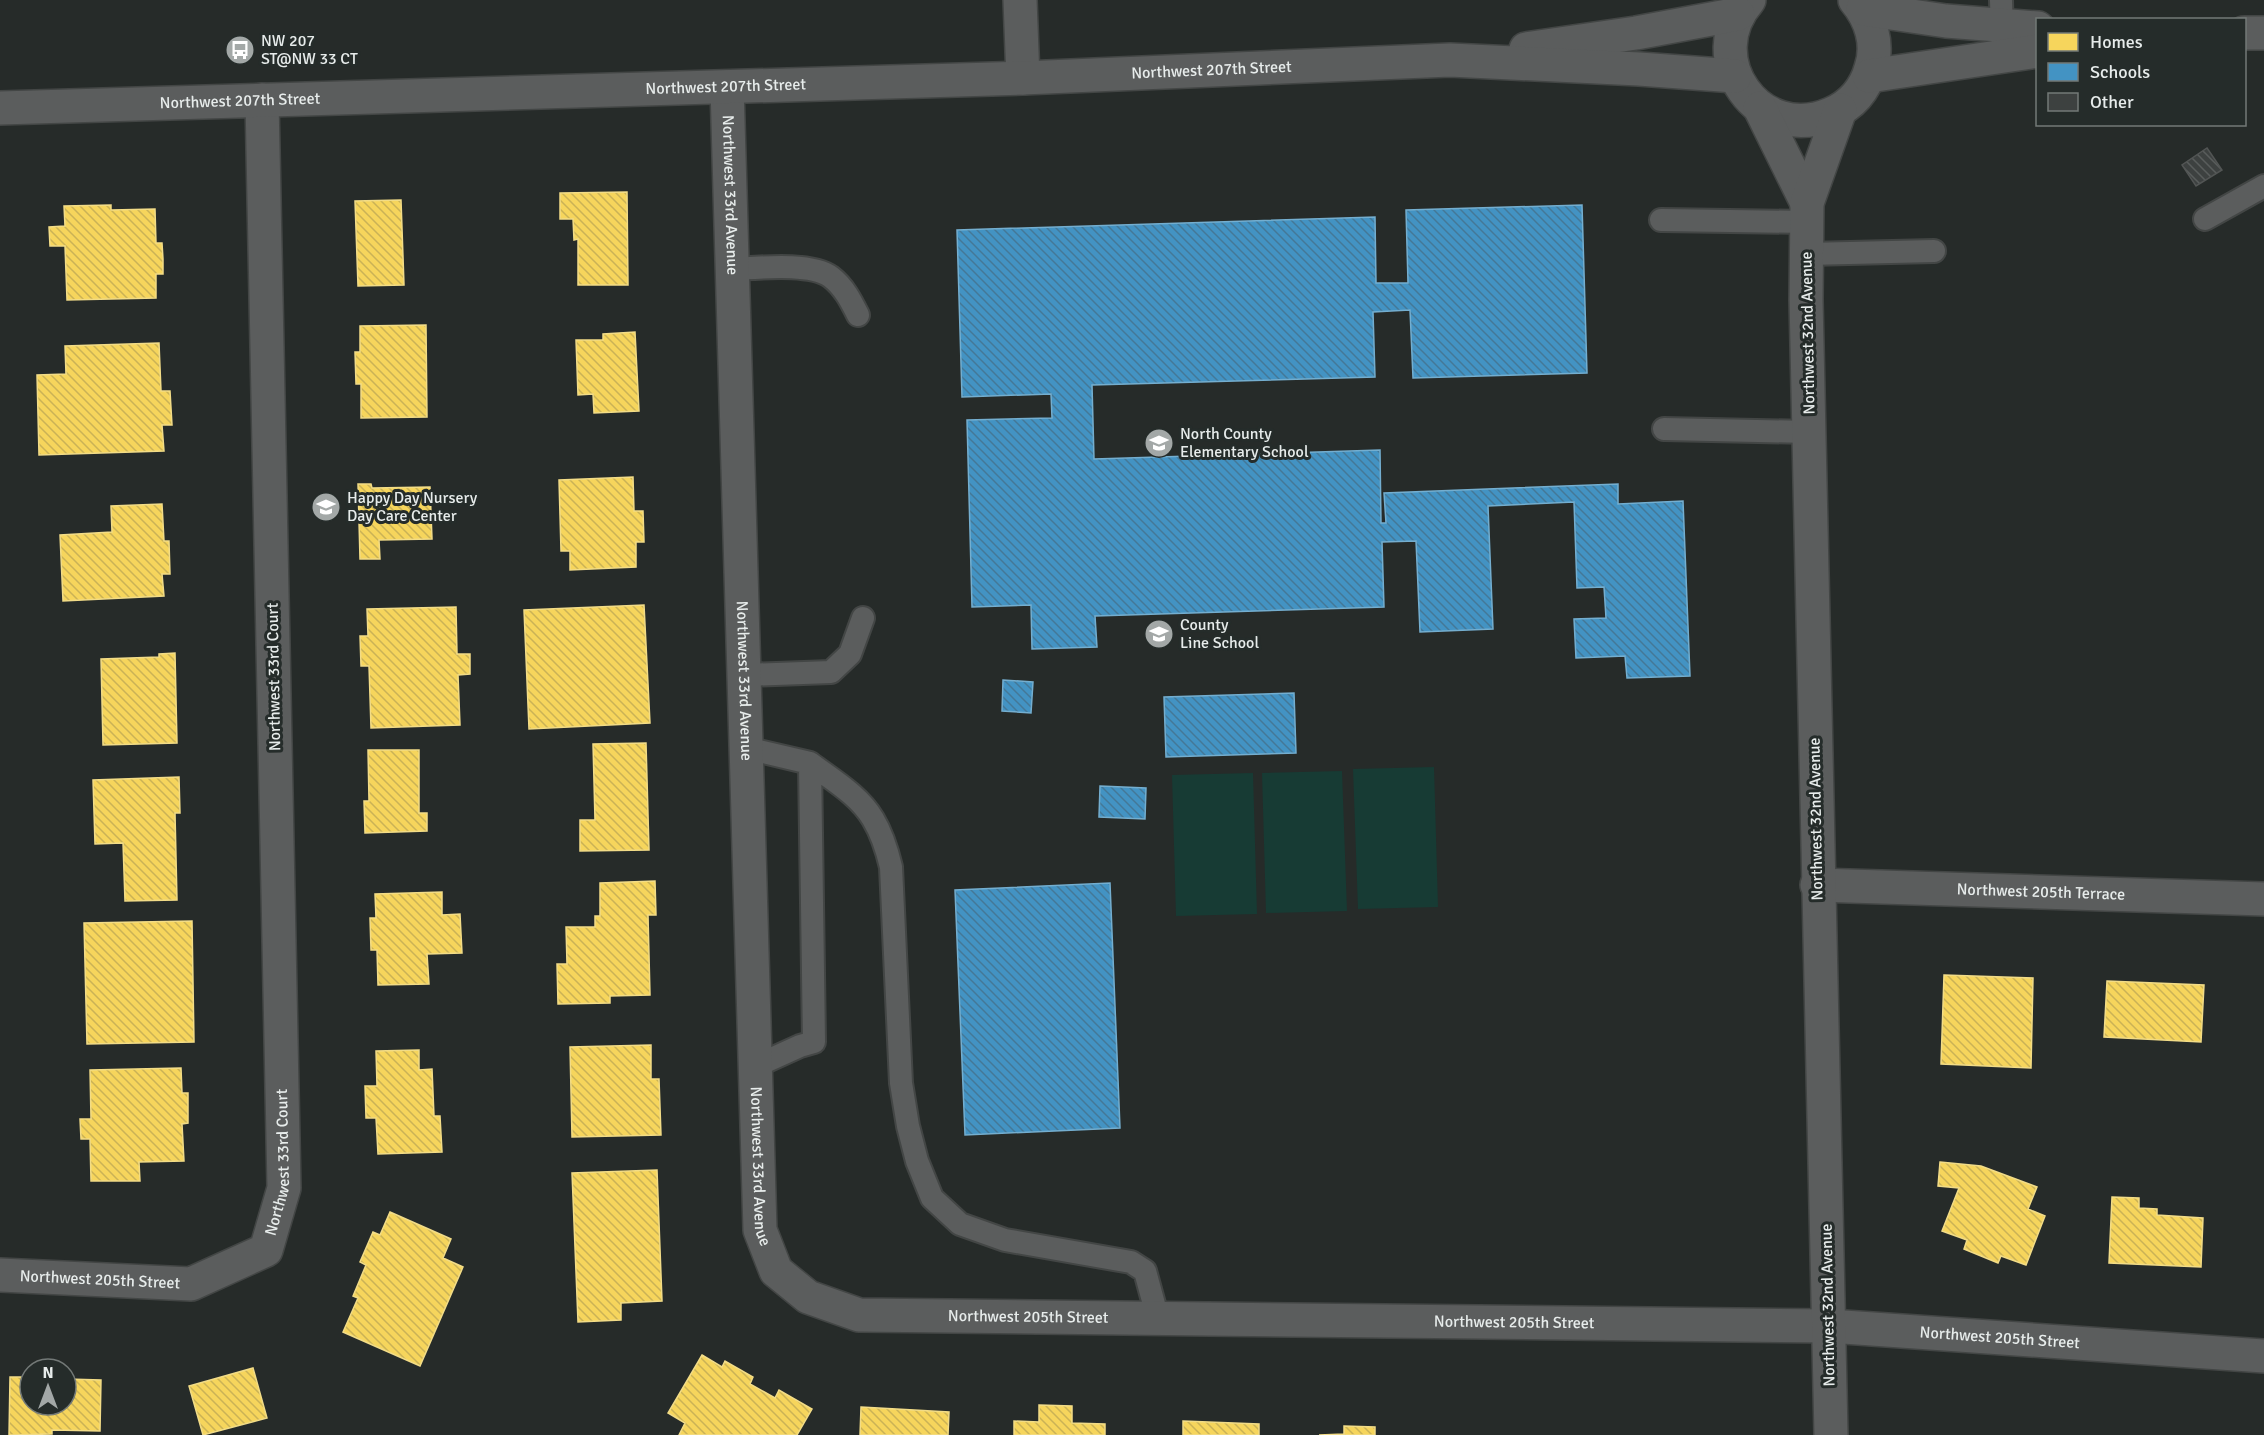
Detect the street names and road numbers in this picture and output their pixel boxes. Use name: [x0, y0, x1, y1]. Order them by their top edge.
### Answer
street label: Northwest 207th Street: [1131, 57, 1292, 83]
street label: Northwest 207th Street: [645, 74, 807, 99]
street label: Northwest 207th Street: [159, 89, 321, 113]
street label: Northwest 33rd Avenue: [718, 115, 742, 275]
street label: Northwest 32nd Avenue: [1797, 251, 1819, 415]
street label: Northwest 33rd Avenue: [732, 600, 756, 761]
street label: Northwest 33rd Court: [263, 602, 285, 751]
street label: Northwest 32nd Avenue: [1805, 737, 1827, 901]
street label: Northwest 205th Terrace: [1956, 879, 2125, 905]
street label: Northwest 33rd Avenue: [746, 1086, 775, 1249]
street label: Northwest 33rd Court: [261, 1088, 294, 1238]
street label: Northwest 32nd Avenue: [1817, 1223, 1839, 1387]
street label: Northwest 205th Street: [19, 1266, 181, 1293]
street label: Northwest 205th Street: [948, 1306, 1109, 1328]
street label: Northwest 205th Street: [1434, 1312, 1595, 1333]
street label: Northwest 205th Street: [1919, 1322, 2081, 1353]

